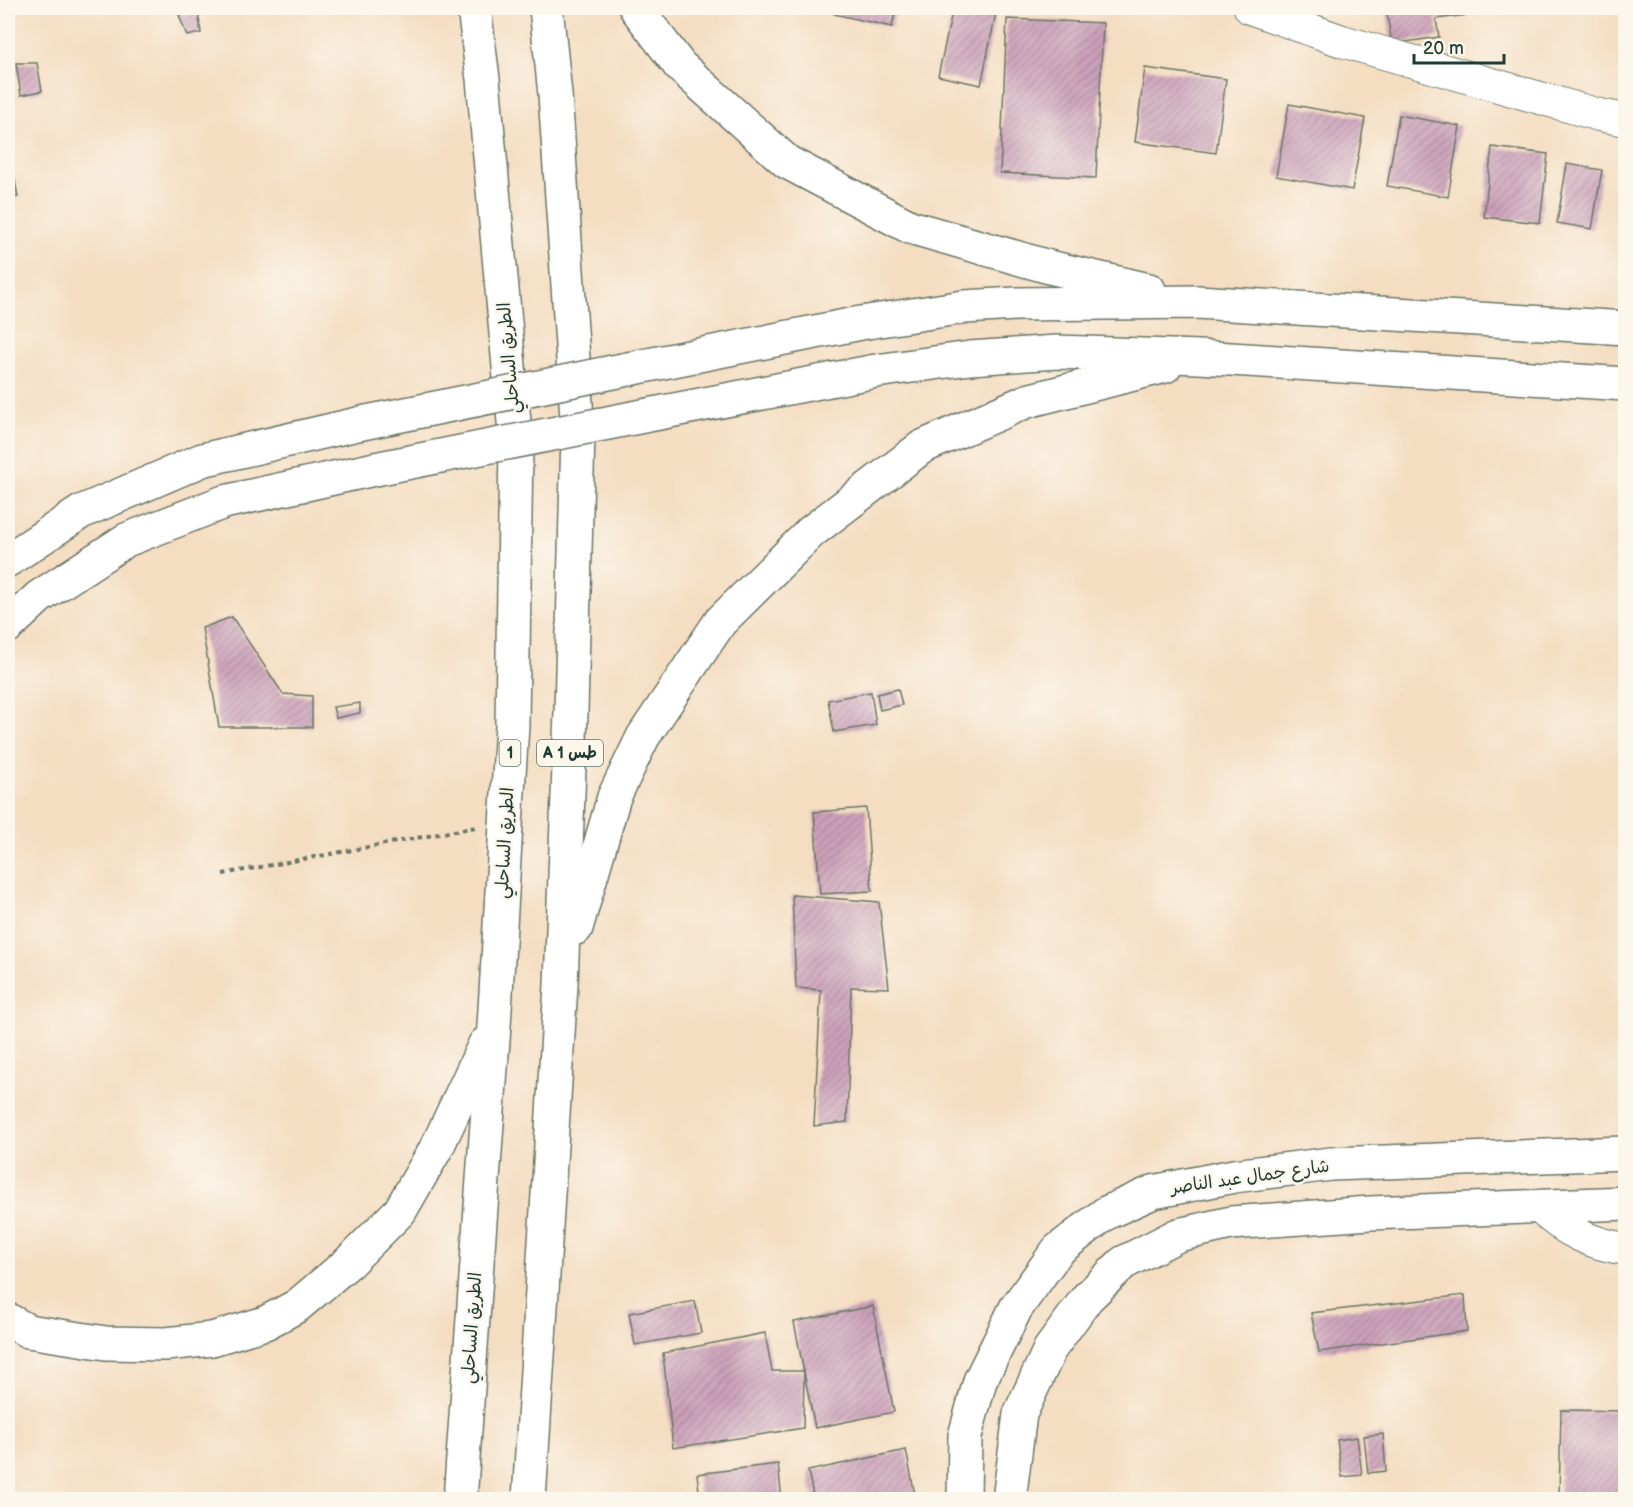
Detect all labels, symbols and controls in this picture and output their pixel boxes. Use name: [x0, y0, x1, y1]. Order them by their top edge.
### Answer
scale bar: [1414, 27, 1504, 65]
text: 20 m: [1423, 38, 1464, 59]
street label: الطريق الساحلي: [494, 301, 529, 415]
road number: 1: [500, 740, 520, 766]
road number: A 1 طس: [537, 740, 603, 766]
street label: الطريق الساحلي: [492, 787, 523, 900]
street label: شارع جمال عبد الناصر: [1167, 1155, 1331, 1200]
street label: الطريق الساحلي: [458, 1272, 491, 1385]

